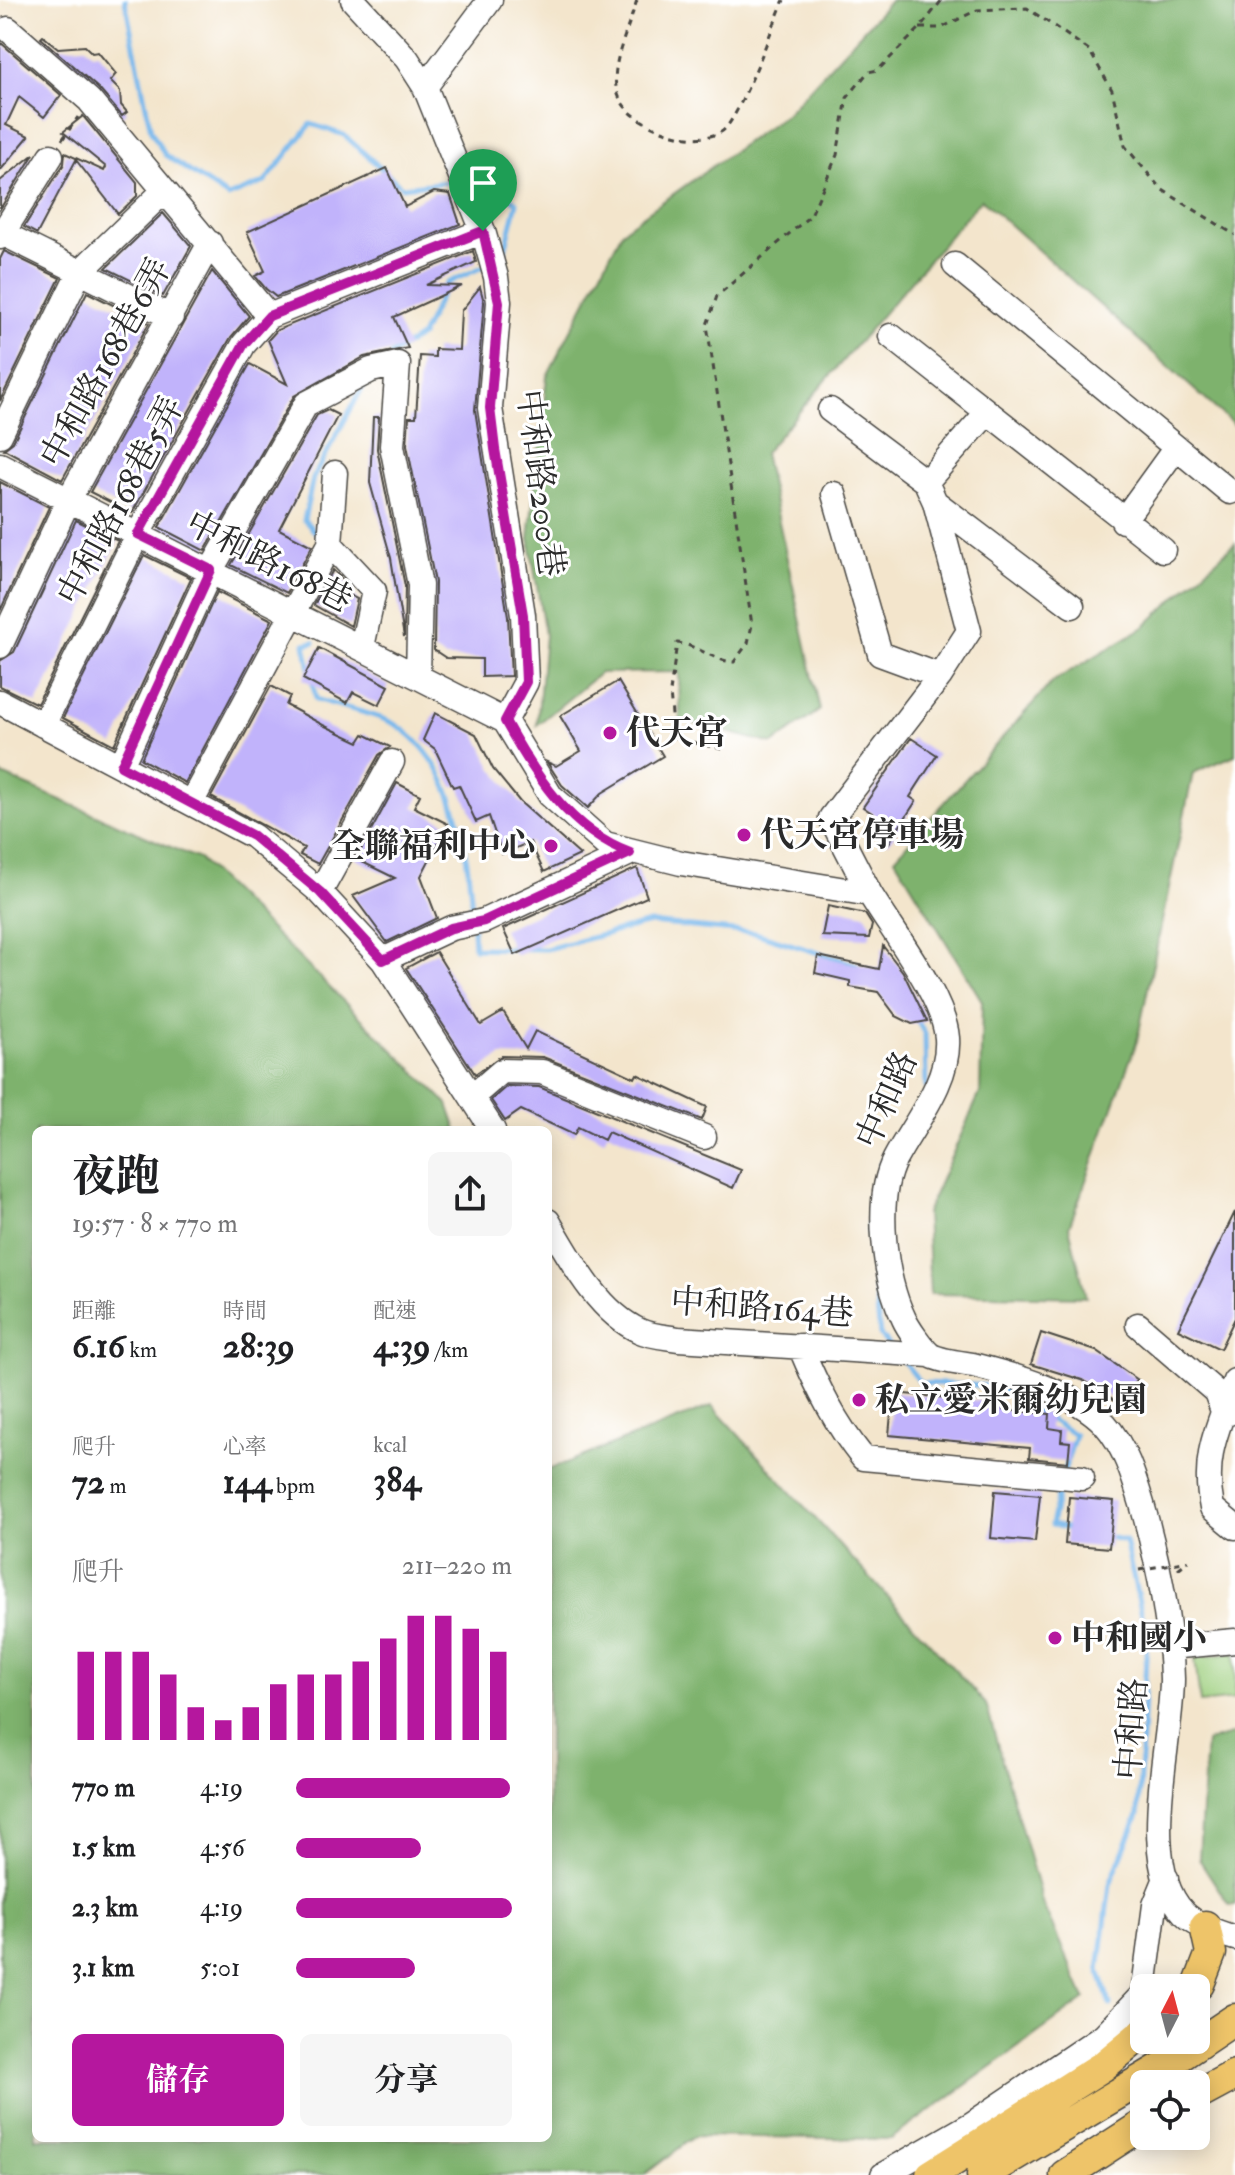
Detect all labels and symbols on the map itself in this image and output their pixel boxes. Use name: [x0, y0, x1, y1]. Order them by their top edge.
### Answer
pin: [449, 149, 517, 231]
street label: 中和路168巷6弄: [31, 251, 181, 475]
street label: 中和路200巷: [507, 387, 573, 579]
street label: 中和路168巷5弄: [48, 389, 194, 613]
street label: 中和路168巷: [179, 502, 359, 622]
place label: 代天宮: [626, 712, 728, 755]
marker: 代天宮: [601, 724, 619, 742]
place label: 代天宮停車場: [760, 814, 964, 857]
place label: 全聯福利中心: [331, 825, 535, 868]
marker: 代天宮停車場: [735, 826, 753, 844]
marker: 全聯福利中心: [542, 837, 560, 855]
street label: 中和路: [847, 1045, 927, 1155]
street label: 中和路164巷: [669, 1280, 855, 1336]
place label: 私立愛米爾幼兒園: [875, 1379, 1147, 1422]
marker: 私立愛米爾幼兒園: [850, 1391, 868, 1409]
place label: 中和國小: [1071, 1617, 1207, 1660]
marker: 中和國小: [1046, 1629, 1064, 1647]
street label: 中和路: [1107, 1677, 1157, 1781]
north arrow: [1130, 1974, 1210, 2054]

